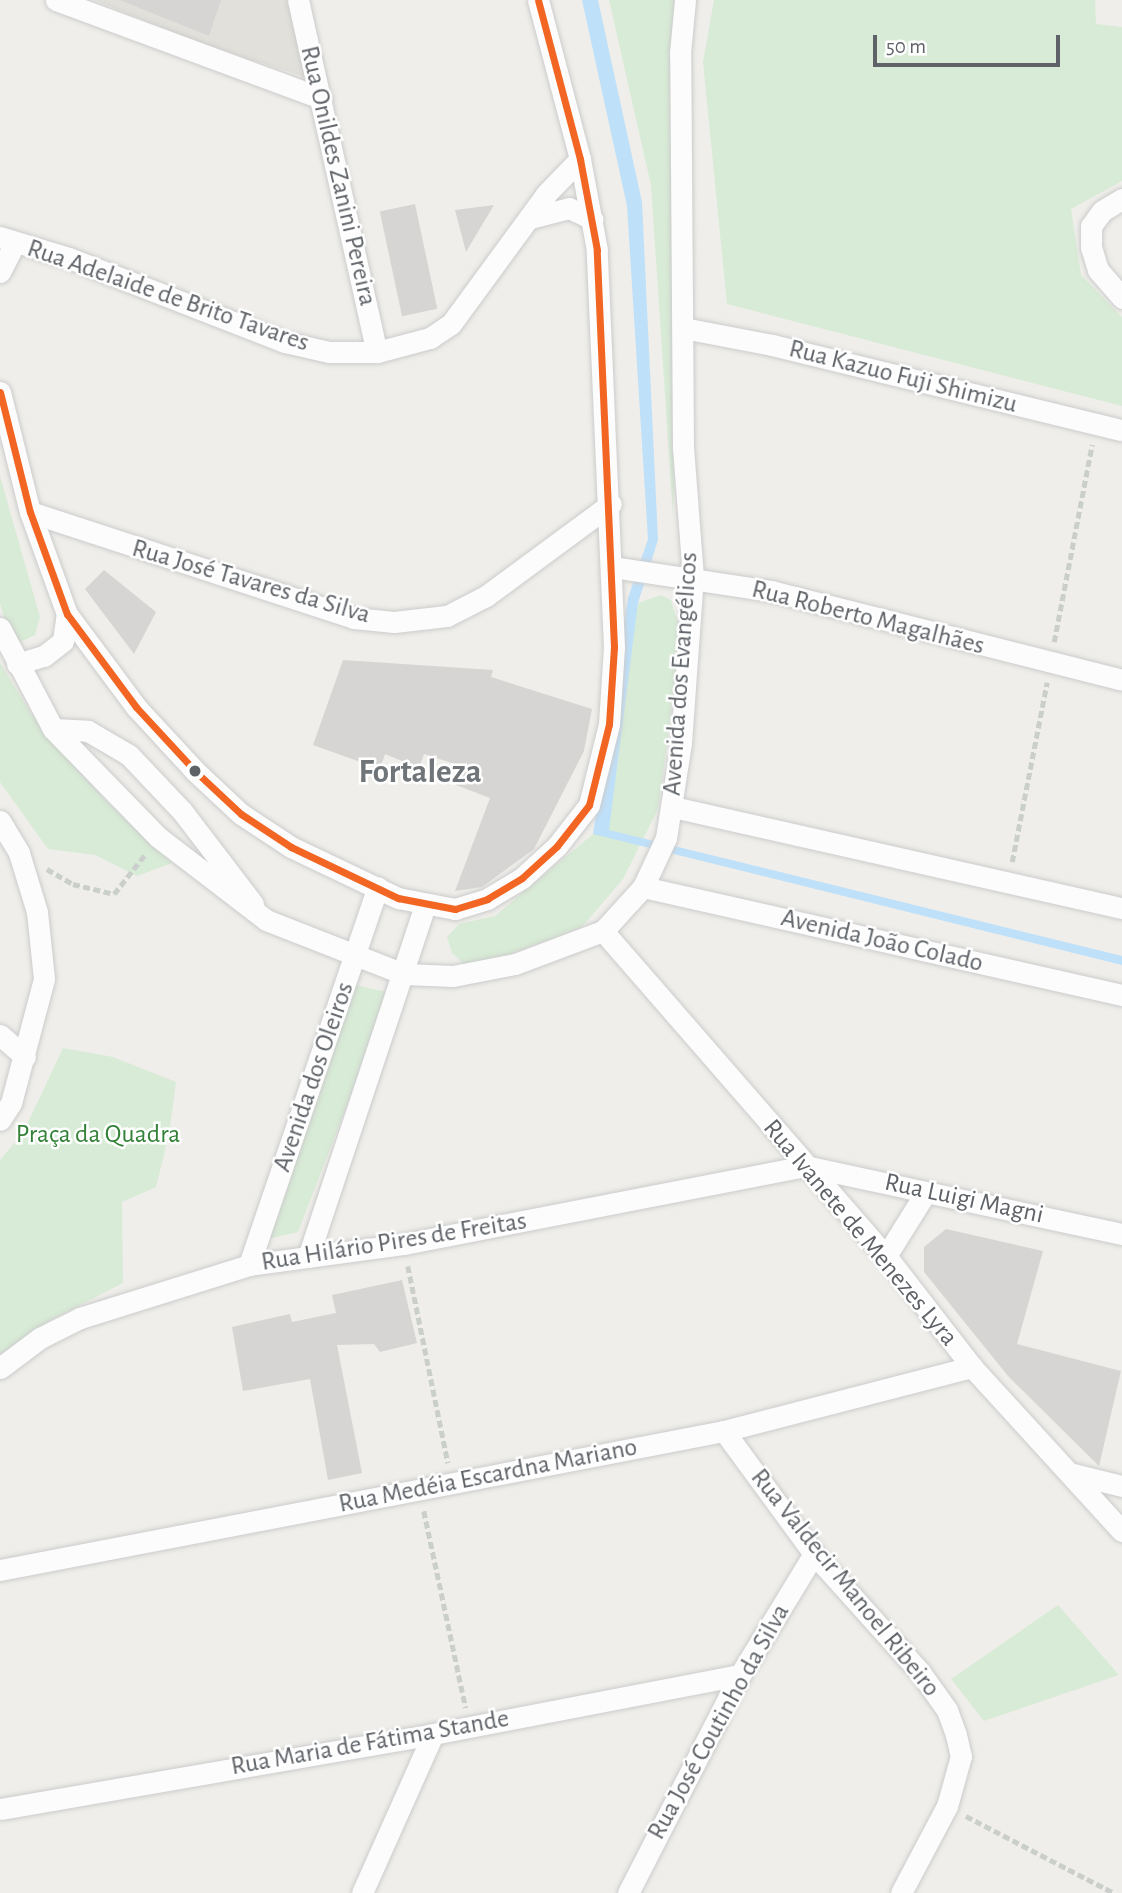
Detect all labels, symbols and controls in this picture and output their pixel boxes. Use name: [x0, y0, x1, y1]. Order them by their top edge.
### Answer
scale bar: [877, 21, 1064, 65]
text: 50 m: [886, 36, 926, 57]
street label: Rua Onildes Zanini Pereira: [293, 43, 383, 309]
street label: Rua Adelaide de Brito Tavares: [23, 233, 313, 359]
street label: Rua Kazuo Fuji Shimizu: [786, 334, 1020, 420]
street label: Rua José Tavares da Silva: [128, 533, 374, 631]
street label: Avenida dos Evangélicos: [657, 551, 705, 797]
street label: Rua Roberto Magalhães: [748, 574, 988, 662]
district label: Fortaleza: [358, 753, 482, 793]
unlabelled marker: [188, 764, 202, 778]
street label: Avenida João Colado: [778, 903, 986, 979]
street label: Avenida dos Oleiros: [267, 978, 361, 1176]
street label: Rua Ivanete de Menezes Lyra: [756, 1113, 964, 1353]
park label: Praça da Quadra: [16, 1119, 180, 1151]
street label: Rua Luigi Magni: [882, 1167, 1046, 1231]
street label: Rua Hilário Pires de Freitas: [259, 1206, 529, 1278]
street label: Rua Medéia Escardna Mariano: [336, 1432, 640, 1520]
street label: Rua Valdecir Manoel Ribeiro: [744, 1463, 946, 1703]
street label: Rua José Coutinho da Silva: [641, 1599, 797, 1845]
street label: Rua Maria de Fátima Stande: [229, 1703, 511, 1783]

